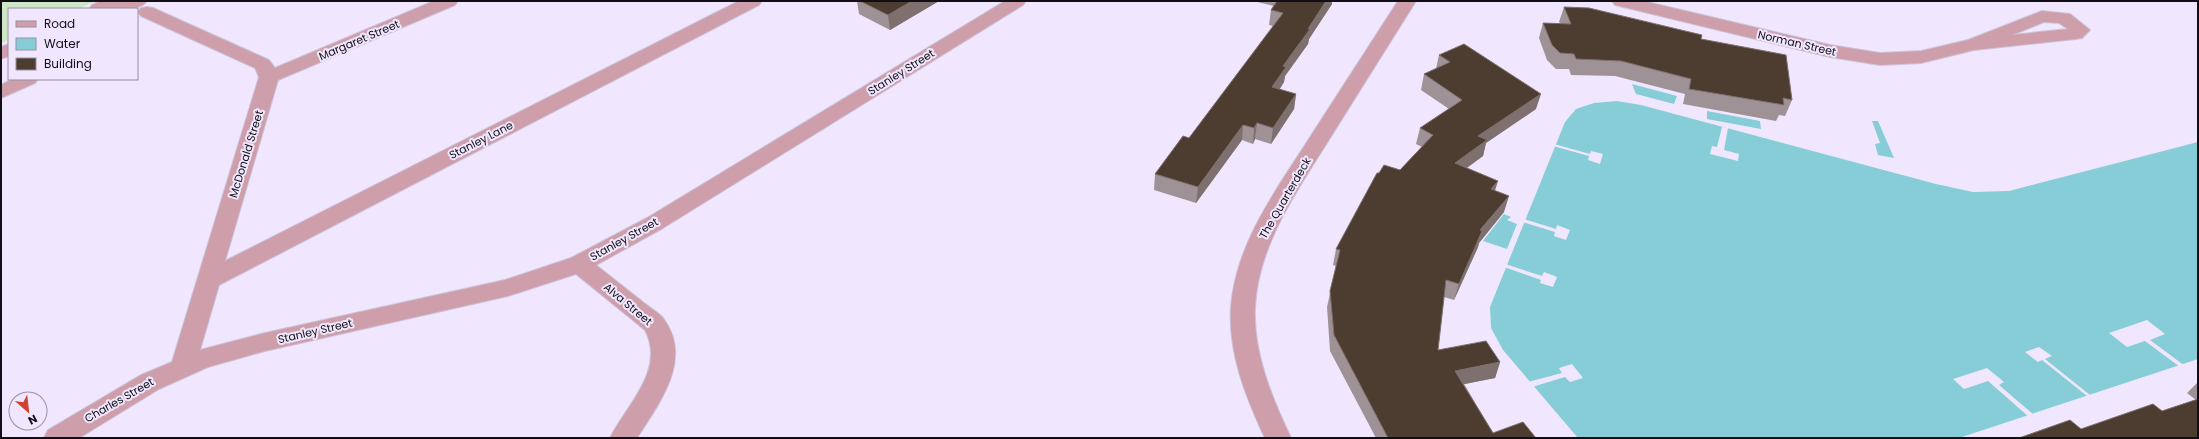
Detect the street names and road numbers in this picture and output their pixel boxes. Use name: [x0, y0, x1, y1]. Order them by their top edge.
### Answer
street label: Margaret Street: [316, 16, 402, 64]
street label: Norman Street: [1756, 26, 1838, 60]
street label: Stanley Street: [865, 45, 937, 99]
street label: McDonald Street: [225, 108, 267, 200]
street label: Stanley Lane: [446, 117, 516, 163]
street label: The Quarterdeck: [1255, 154, 1315, 242]
street label: Stanley Street: [587, 214, 661, 264]
street label: Alva Street: [600, 279, 656, 329]
street label: Stanley Street: [276, 315, 354, 347]
street label: Charles Street: [81, 374, 157, 426]

